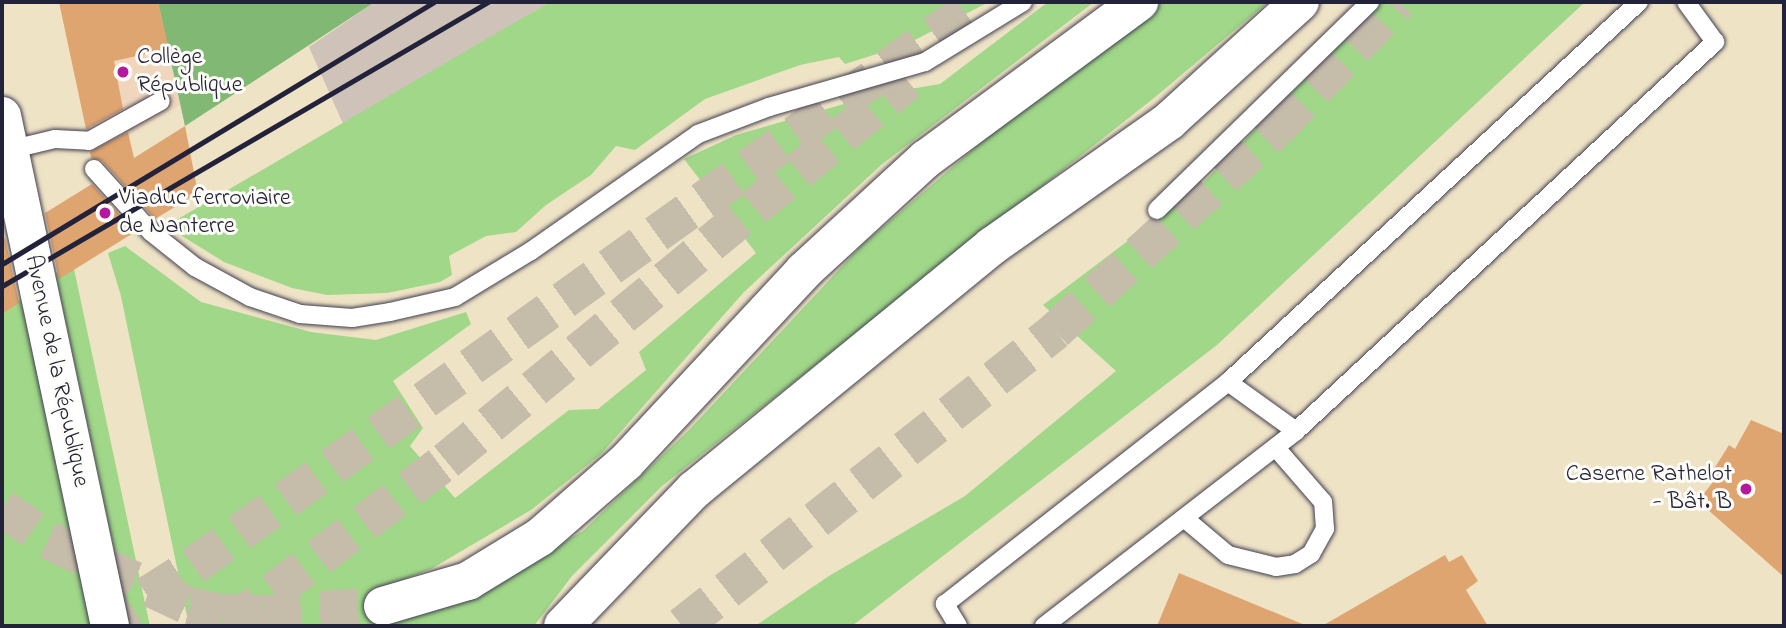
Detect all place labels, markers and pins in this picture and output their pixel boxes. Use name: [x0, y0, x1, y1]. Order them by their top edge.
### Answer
place label: Collège République: [137, 44, 242, 100]
marker: Collège République: [115, 64, 131, 80]
place label: Viaduc ferroviaire de Nanterre: [119, 185, 291, 241]
marker: Viaduc ferroviaire de Nanterre: [97, 205, 113, 221]
place label: Caserne Rathelot - Bât. B: [1566, 461, 1732, 517]
marker: Caserne Rathelot - Bât. B: [1738, 481, 1754, 497]

